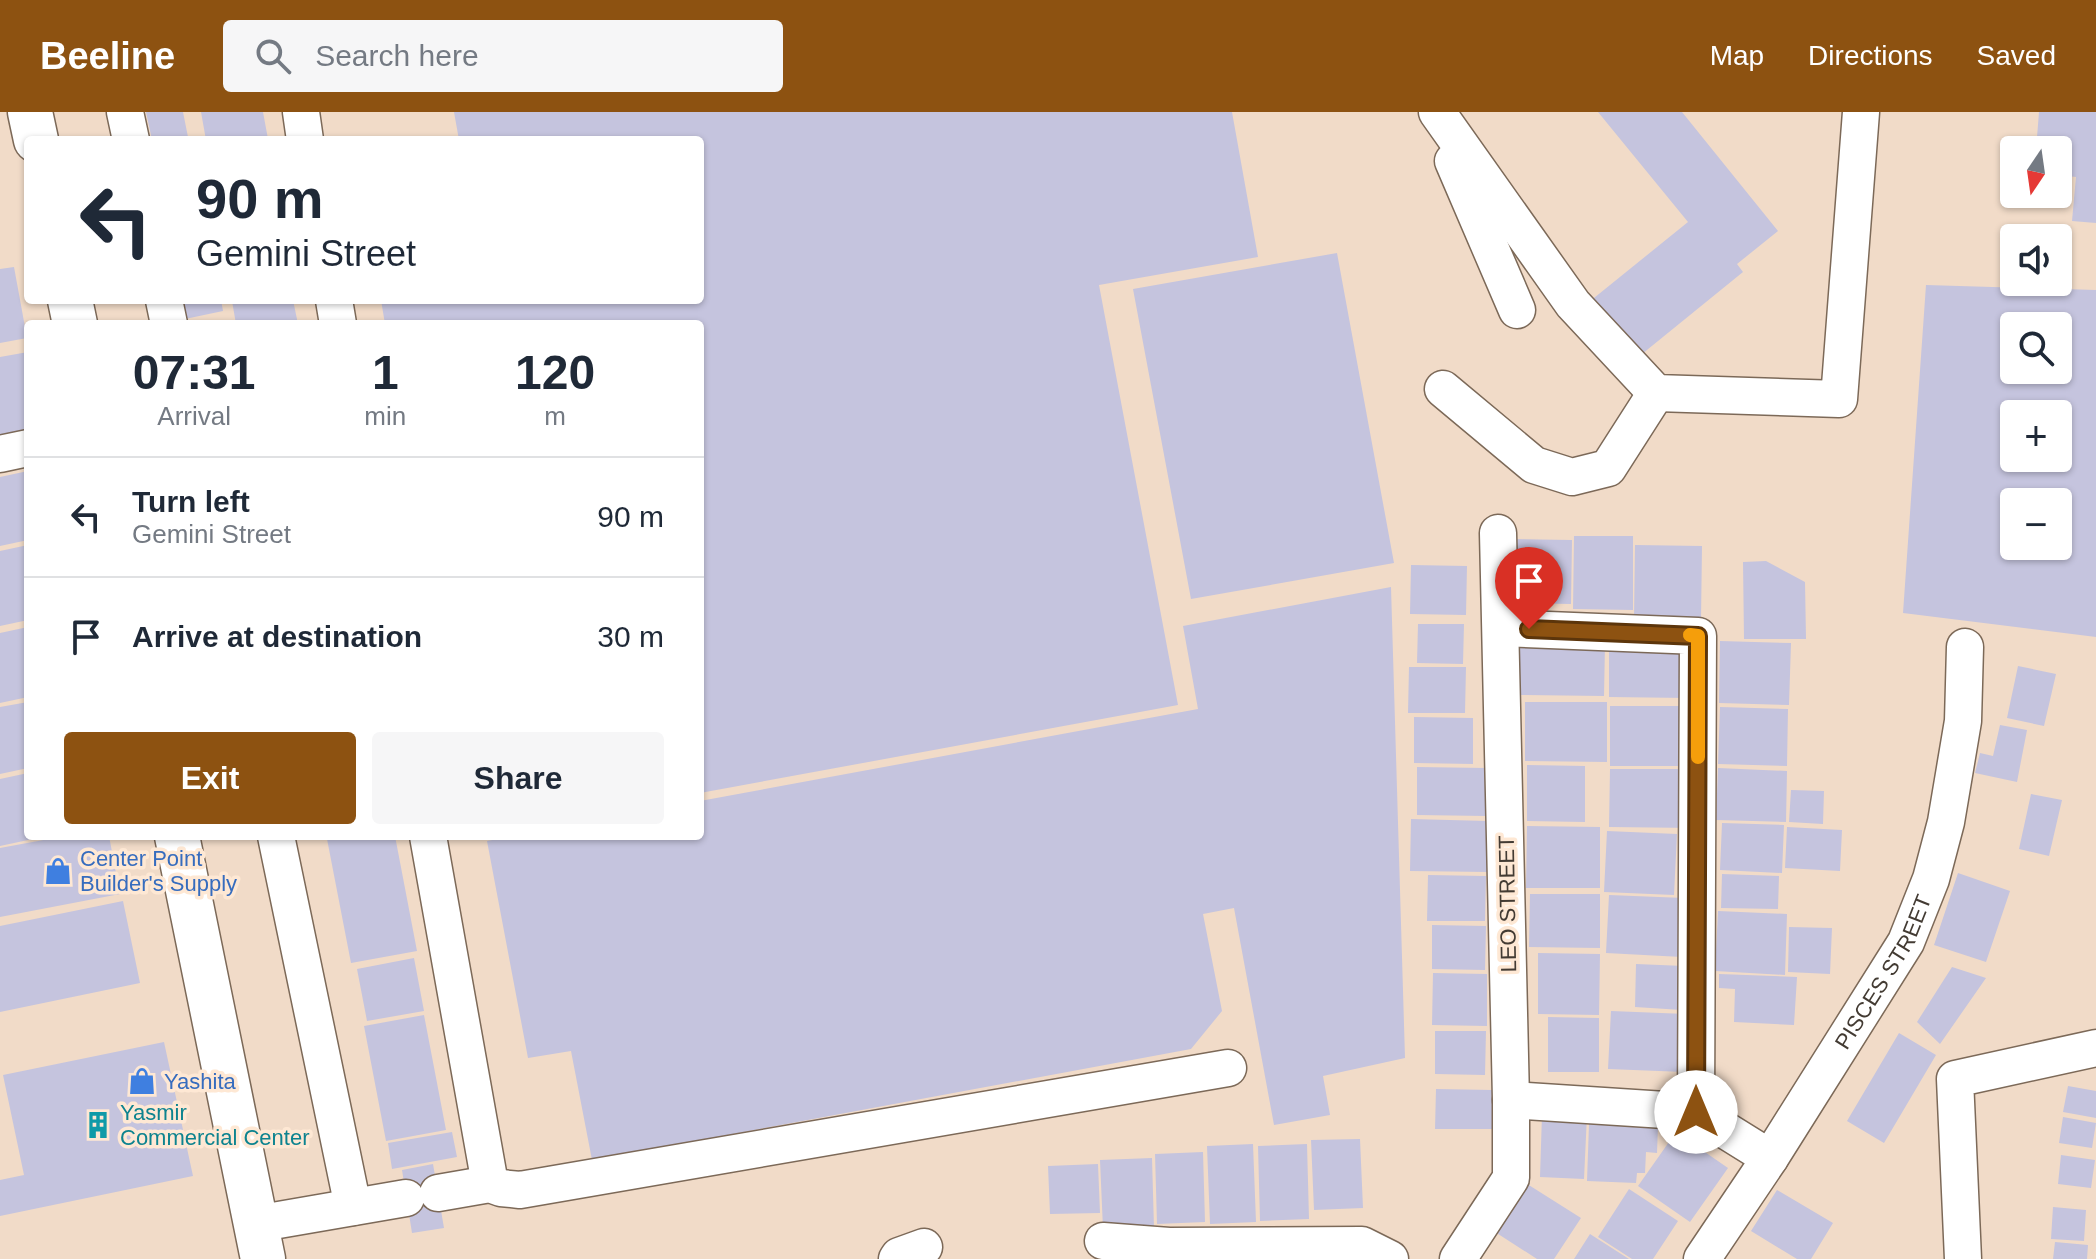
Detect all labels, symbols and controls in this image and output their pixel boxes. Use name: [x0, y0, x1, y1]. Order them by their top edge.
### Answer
search box: [223, 20, 783, 92]
icon: search: [251, 34, 295, 78]
text: Beeline: [40, 35, 175, 77]
text: Search here: [315, 39, 479, 72]
text: Map: [1710, 40, 1764, 71]
text: Directions: [1808, 40, 1933, 71]
text: Saved: [1977, 40, 2056, 71]
north arrow: [2000, 136, 2072, 208]
map controls: [2000, 136, 2072, 560]
text: 90 m: [196, 167, 324, 230]
icon: left: [64, 168, 168, 272]
button: sound: [2000, 224, 2072, 296]
text: Gemini Street: [196, 233, 416, 274]
button: search: [2000, 312, 2072, 384]
text: 07:31: [133, 346, 256, 399]
text: 1: [372, 346, 399, 399]
text: 120: [515, 346, 595, 399]
button: +: [2000, 400, 2072, 472]
text: Arrival: [157, 401, 231, 431]
text: min: [364, 401, 406, 431]
text: m: [544, 401, 566, 431]
text: Turn left: [132, 485, 250, 518]
button: −: [2000, 488, 2072, 560]
icon: left: [64, 495, 108, 539]
text: 90 m: [597, 500, 664, 533]
text: Gemini Street: [132, 519, 291, 549]
pin: [1495, 547, 1563, 629]
icon: arrive: [1507, 559, 1551, 603]
icon: arrive: [64, 615, 108, 659]
text: Arrive at destination: [132, 620, 422, 653]
text: 30 m: [597, 620, 664, 653]
button: Exit: [64, 732, 356, 824]
button: Share: [372, 732, 664, 824]
street label: LEO STREET: [1494, 835, 1521, 973]
place label: Center Point Builder's Supply: [80, 846, 237, 896]
shop icon: Center Point Builder's Supply: [43, 856, 73, 886]
street label: PISCES STREET: [1830, 891, 1936, 1054]
shop icon: Yashita: [127, 1066, 157, 1096]
place label: Yashita: [164, 1069, 237, 1094]
position arrow: [1654, 1070, 1738, 1154]
place label: Yasmir Commercial Center: [120, 1100, 310, 1150]
building icon: Yasmir Commercial Center: [83, 1110, 113, 1140]

